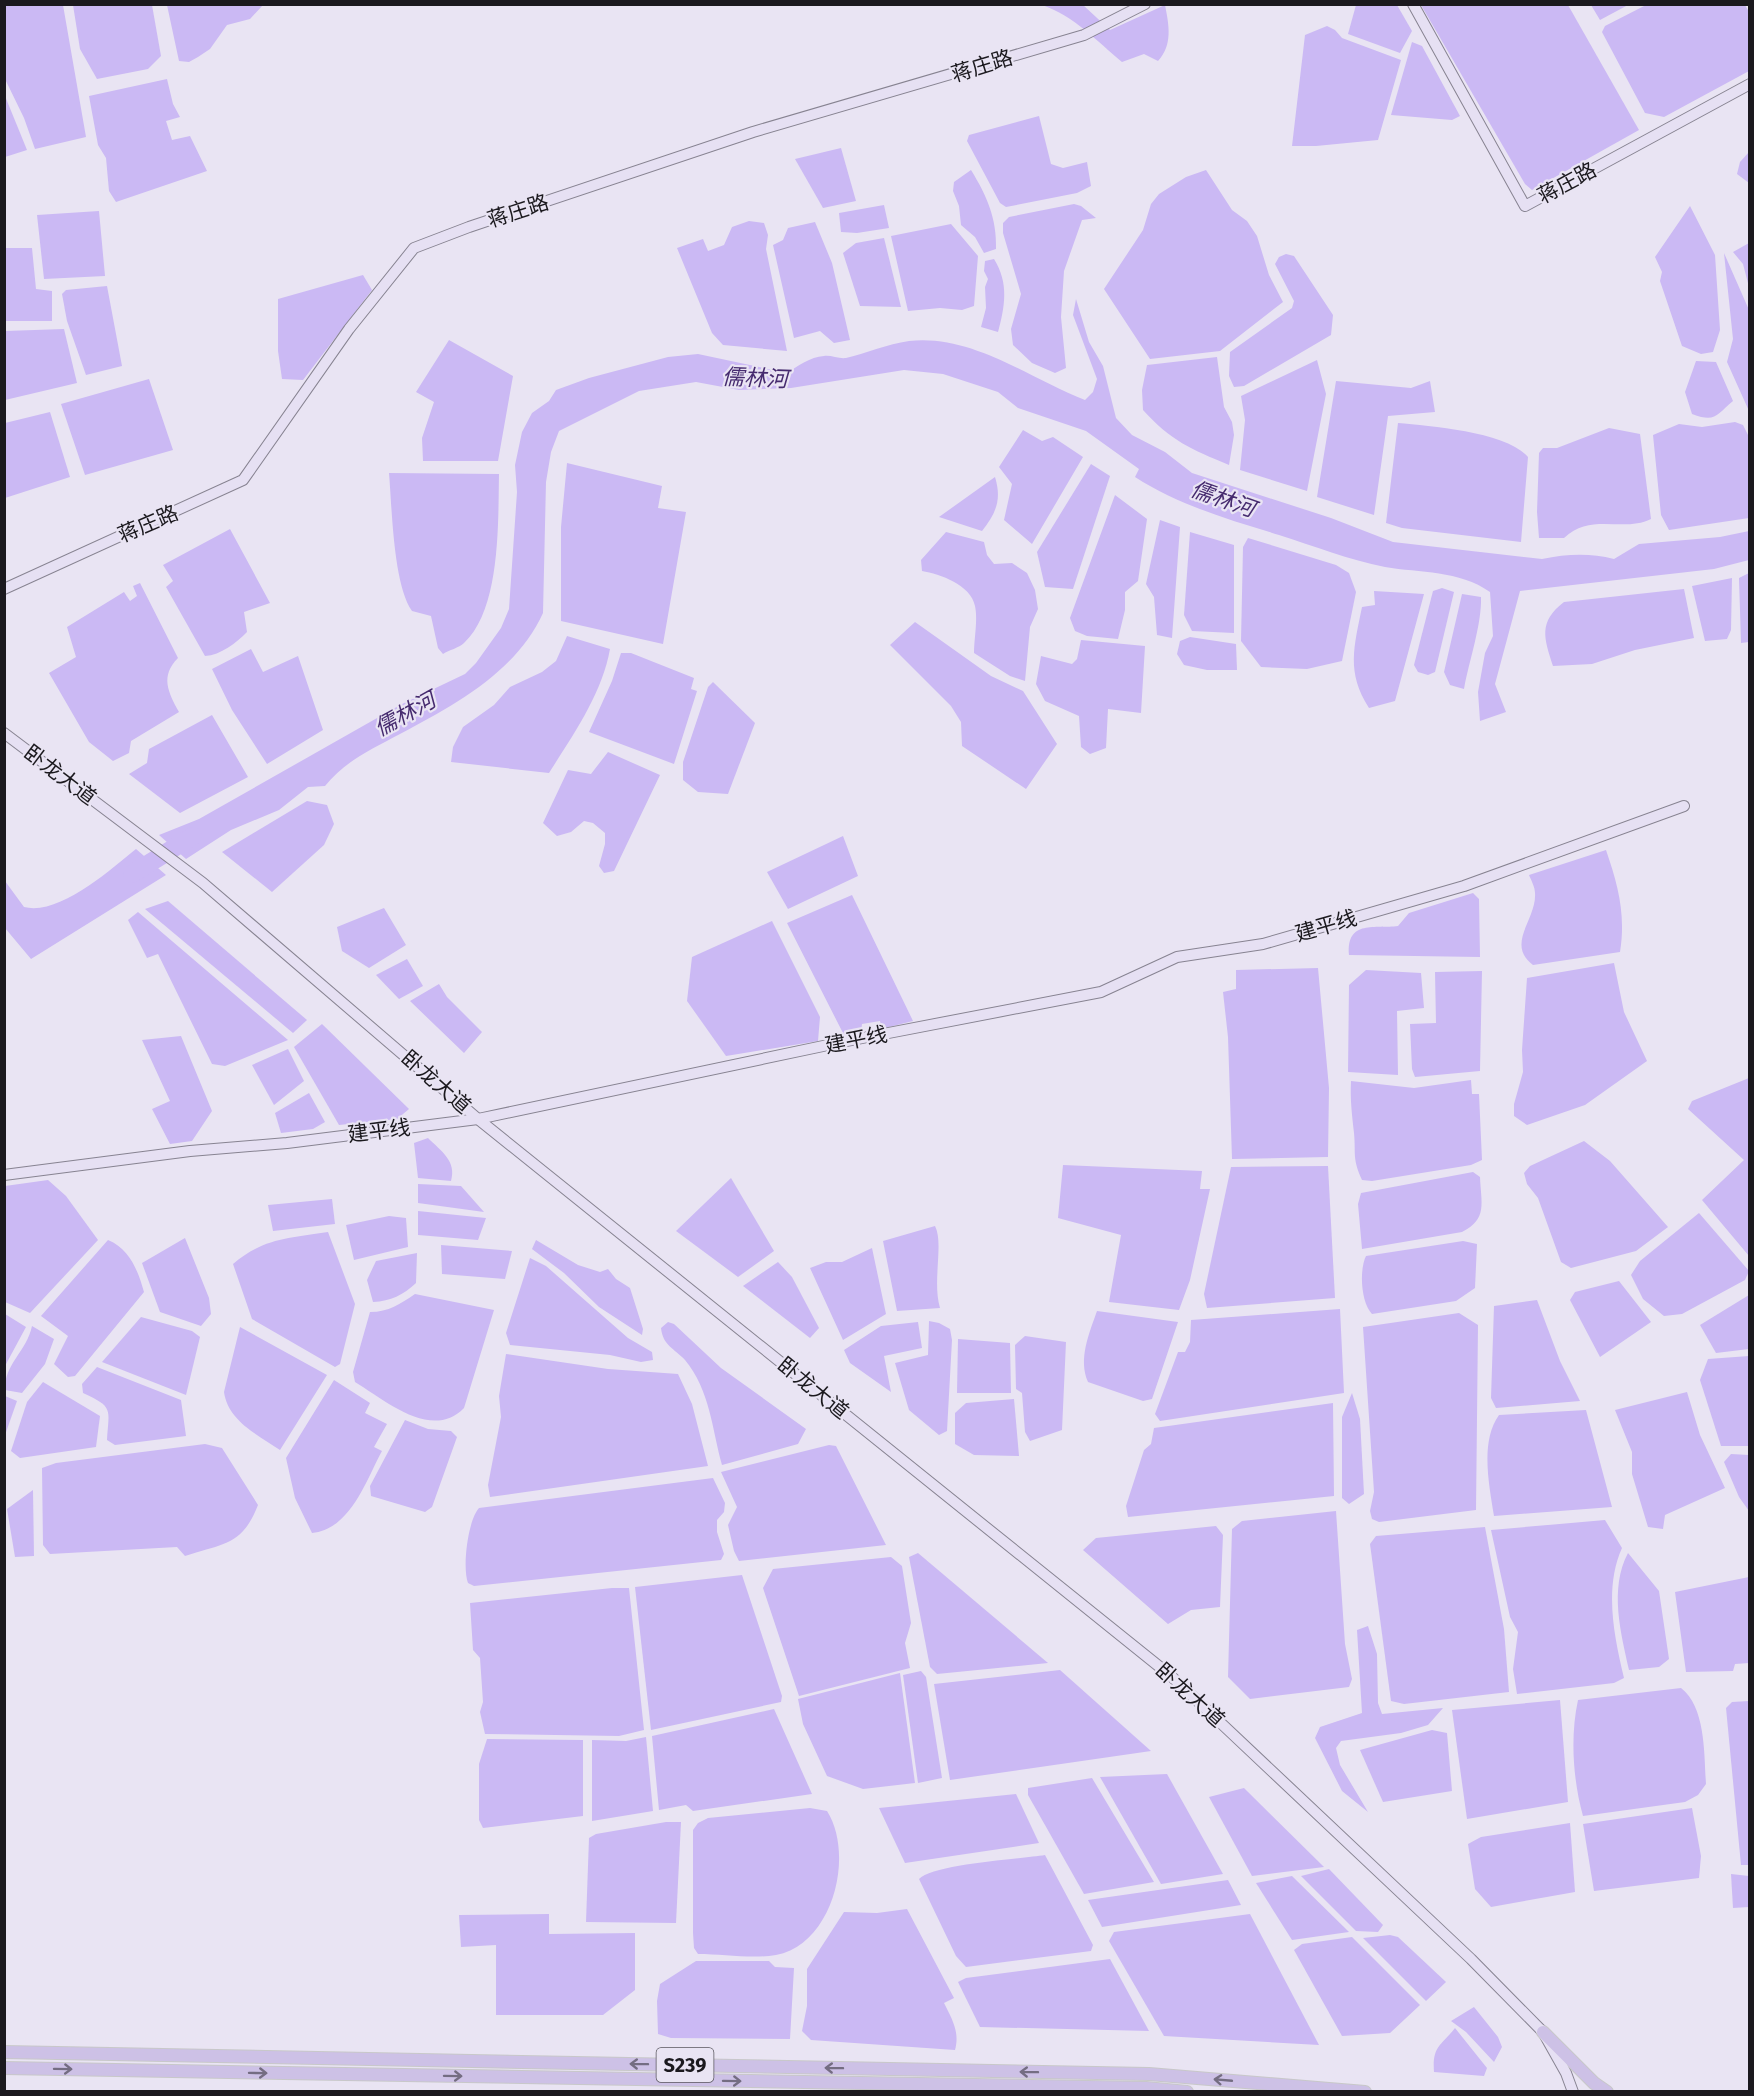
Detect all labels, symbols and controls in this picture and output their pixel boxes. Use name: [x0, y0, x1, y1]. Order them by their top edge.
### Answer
street label: 蒋庄路: [948, 44, 1016, 88]
street label: 蒋庄路: [1533, 157, 1601, 209]
street label: 蒋庄路: [484, 189, 552, 233]
water label: 儒林河: [722, 363, 792, 393]
water label: 儒林河: [1187, 475, 1262, 524]
street label: 蒋庄路: [114, 500, 182, 548]
water label: 儒林河: [370, 684, 444, 742]
street label: 卧龙大道: [19, 739, 101, 811]
street label: 建平线: [1292, 905, 1360, 947]
street label: 建平线: [823, 1021, 889, 1059]
street label: 卧龙大道: [396, 1045, 476, 1119]
street label: 建平线: [346, 1114, 412, 1148]
street label: 卧龙大道: [772, 1351, 854, 1425]
street label: 卧龙大道: [1150, 1657, 1230, 1733]
road number: S239: [656, 2048, 714, 2082]
one-way arrow: [629, 2058, 649, 2070]
one-way arrow: [824, 2062, 844, 2074]
one-way arrow: [52, 2063, 72, 2075]
one-way arrow: [1019, 2066, 1039, 2077]
one-way arrow: [247, 2067, 267, 2078]
one-way arrow: [442, 2070, 462, 2082]
one-way arrow: [1214, 2074, 1234, 2085]
one-way arrow: [721, 2075, 741, 2087]

